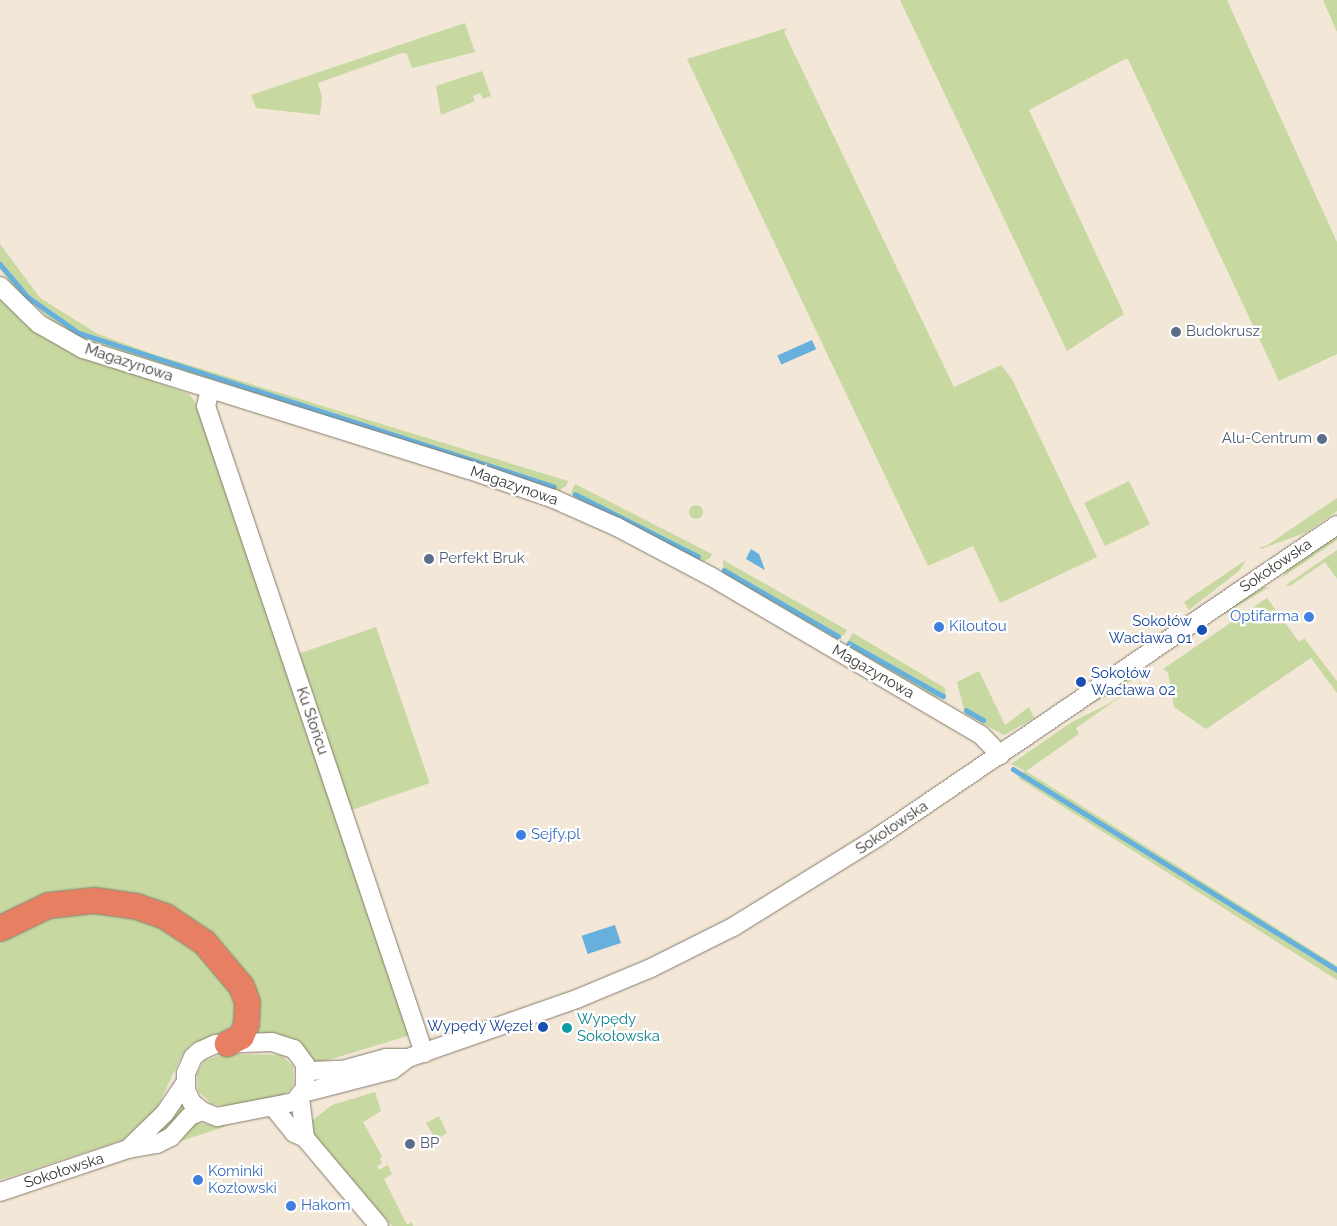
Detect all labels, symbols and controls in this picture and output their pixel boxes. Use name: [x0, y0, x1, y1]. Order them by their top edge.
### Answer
place label: Budokrusz: [1186, 323, 1260, 341]
marker: Budokrusz: [1170, 326, 1182, 338]
street label: Magazynowa: [83, 340, 175, 386]
place label: Alu-Centrum: [1222, 430, 1312, 448]
marker: Alu-Centrum: [1316, 433, 1328, 445]
street label: Magazynowa: [468, 463, 560, 509]
street label: Sokołowska: [1237, 535, 1315, 597]
place label: Perfekt Bruk: [439, 550, 525, 568]
marker: Perfekt Bruk: [423, 553, 435, 565]
place label: Optifarma: [1230, 608, 1299, 626]
marker: Optifarma: [1303, 611, 1315, 623]
place label: Sokołów Wacława 01: [1109, 612, 1192, 647]
place label: Kiloutou: [949, 618, 1007, 636]
marker: Kiloutou: [933, 621, 945, 633]
marker: Sokołów Wacława 01: [1196, 624, 1208, 636]
street label: Magazynowa: [829, 641, 917, 703]
place label: Sokołów Wacława 02: [1091, 664, 1176, 699]
marker: Sokołów Wacława 02: [1075, 676, 1087, 688]
street label: Ku Słońcu: [292, 685, 332, 757]
street label: Sokołowska: [853, 797, 931, 859]
place label: Sejfy.pl: [531, 826, 580, 844]
marker: Sejfy.pl: [515, 829, 527, 841]
place label: Wypędy Sokołowska: [577, 1010, 660, 1045]
place label: Wypędy Węzeł: [426, 1018, 533, 1036]
marker: Wypędy Węzeł: [537, 1021, 549, 1033]
marker: Wypędy Sokołowska: [561, 1022, 573, 1034]
place label: BP: [420, 1135, 439, 1153]
marker: BP: [404, 1138, 416, 1150]
street label: Sokołowska: [22, 1150, 106, 1192]
place label: Kominki Kozłowski: [208, 1162, 277, 1197]
marker: Kominki Kozłowski: [192, 1174, 204, 1186]
place label: Hakom: [301, 1197, 350, 1215]
marker: Hakom: [285, 1200, 297, 1212]

